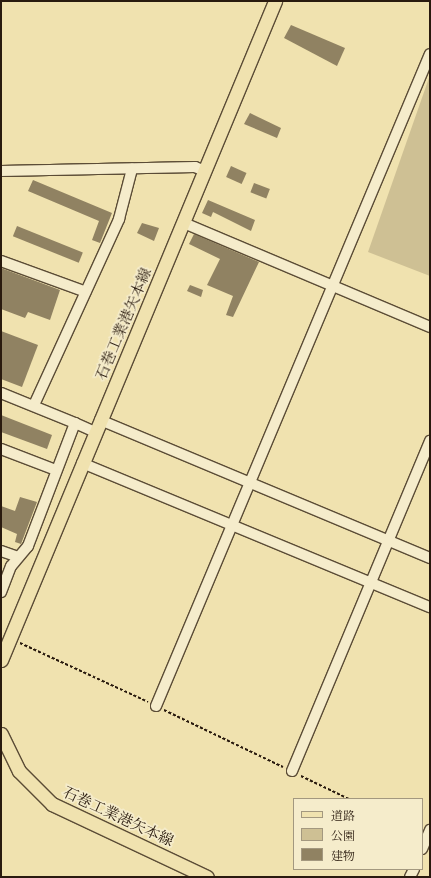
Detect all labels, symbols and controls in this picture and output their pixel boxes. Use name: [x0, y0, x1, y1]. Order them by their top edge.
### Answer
street label: 石巻工業港矢本線: [92, 265, 156, 383]
street label: 石巻工業港矢本線: [60, 783, 176, 851]
legend: [293, 798, 423, 870]
text: 道路: [331, 809, 355, 823]
text: 公園: [331, 829, 355, 843]
text: 建物: [331, 849, 355, 863]

